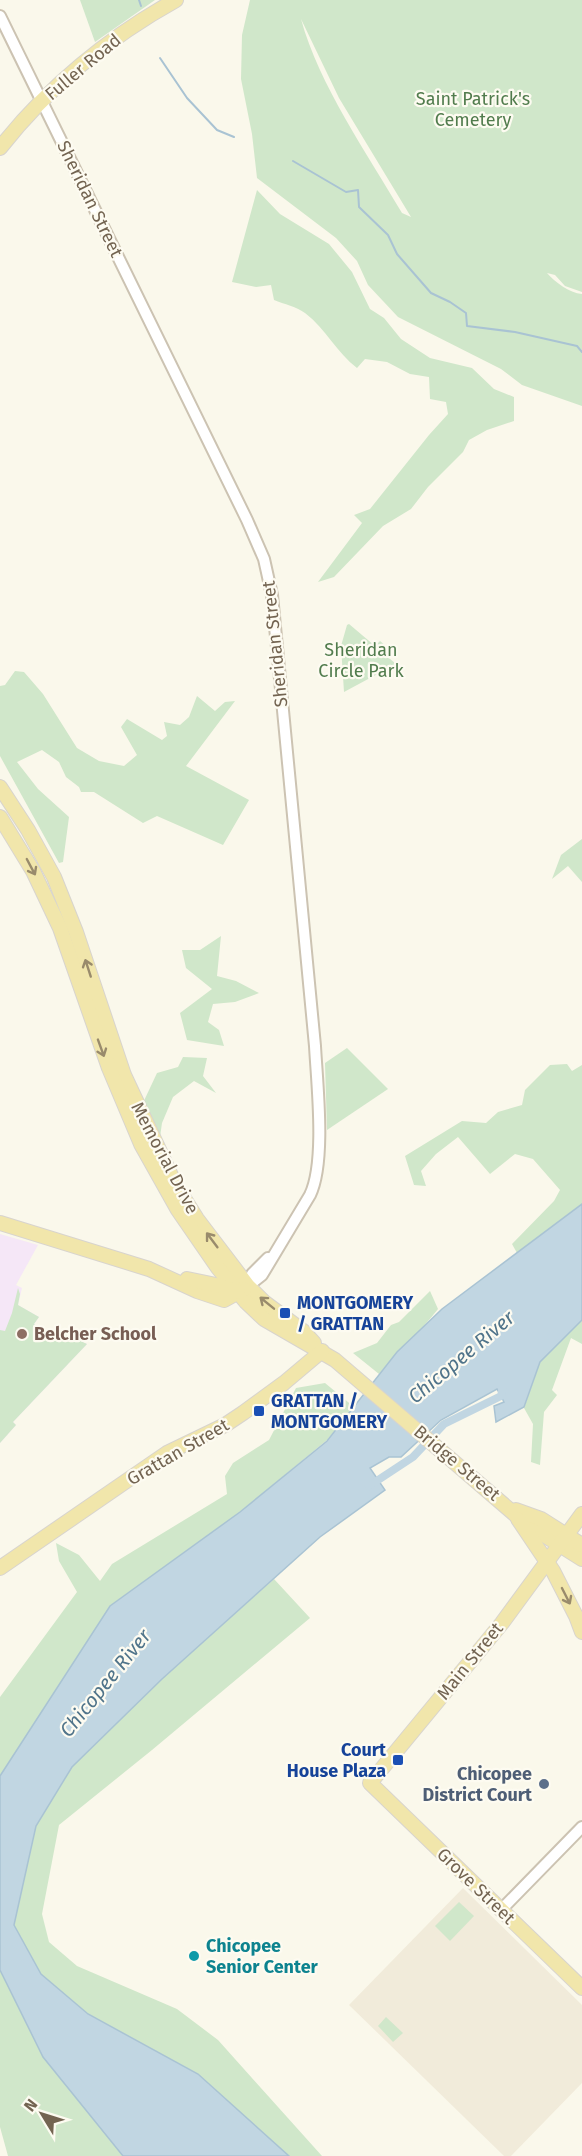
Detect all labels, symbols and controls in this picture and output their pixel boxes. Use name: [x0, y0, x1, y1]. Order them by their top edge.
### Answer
street label: Fuller Road: [41, 29, 125, 105]
park label: Saint Patrick's Cemetery: [416, 88, 530, 131]
street label: Sheridan Street: [52, 137, 128, 261]
street label: Sheridan Street: [257, 579, 293, 708]
park label: Sheridan Circle Park: [318, 639, 404, 682]
one-way arrow: [26, 857, 37, 875]
one-way arrow: [82, 959, 93, 978]
one-way arrow: [97, 1038, 108, 1057]
street label: Memorial Drive: [126, 1098, 204, 1218]
one-way arrow: [206, 1232, 219, 1248]
place label: MONTGOMERY / GRATTAN: [297, 1292, 413, 1335]
one-way arrow: [259, 1297, 275, 1310]
water label: Chicopee River: [403, 1305, 520, 1408]
marker: MONTGOMERY / GRATTAN: [278, 1306, 292, 1320]
place label: Belcher School: [34, 1323, 157, 1345]
marker: Belcher School: [15, 1327, 29, 1341]
place label: GRATTAN / MONTGOMERY: [271, 1390, 387, 1433]
marker: GRATTAN / MONTGOMERY: [252, 1404, 266, 1418]
street label: Grattan Street: [123, 1414, 233, 1490]
street label: Bridge Street: [409, 1420, 505, 1506]
one-way arrow: [561, 1587, 572, 1605]
street label: Main Street: [432, 1618, 508, 1704]
water label: Chicopee River: [54, 1623, 156, 1742]
place label: Court House Plaza: [287, 1739, 387, 1782]
marker: Court House Plaza: [391, 1753, 405, 1767]
place label: Chicopee District Court: [422, 1763, 533, 1806]
marker: Chicopee District Court: [537, 1777, 551, 1791]
street label: Grove Street: [432, 1843, 520, 1929]
place label: Chicopee Senior Center: [206, 1935, 319, 1978]
marker: Chicopee Senior Center: [187, 1949, 201, 1963]
north arrow: [12, 2084, 72, 2144]
text: N: [20, 2095, 41, 2115]

